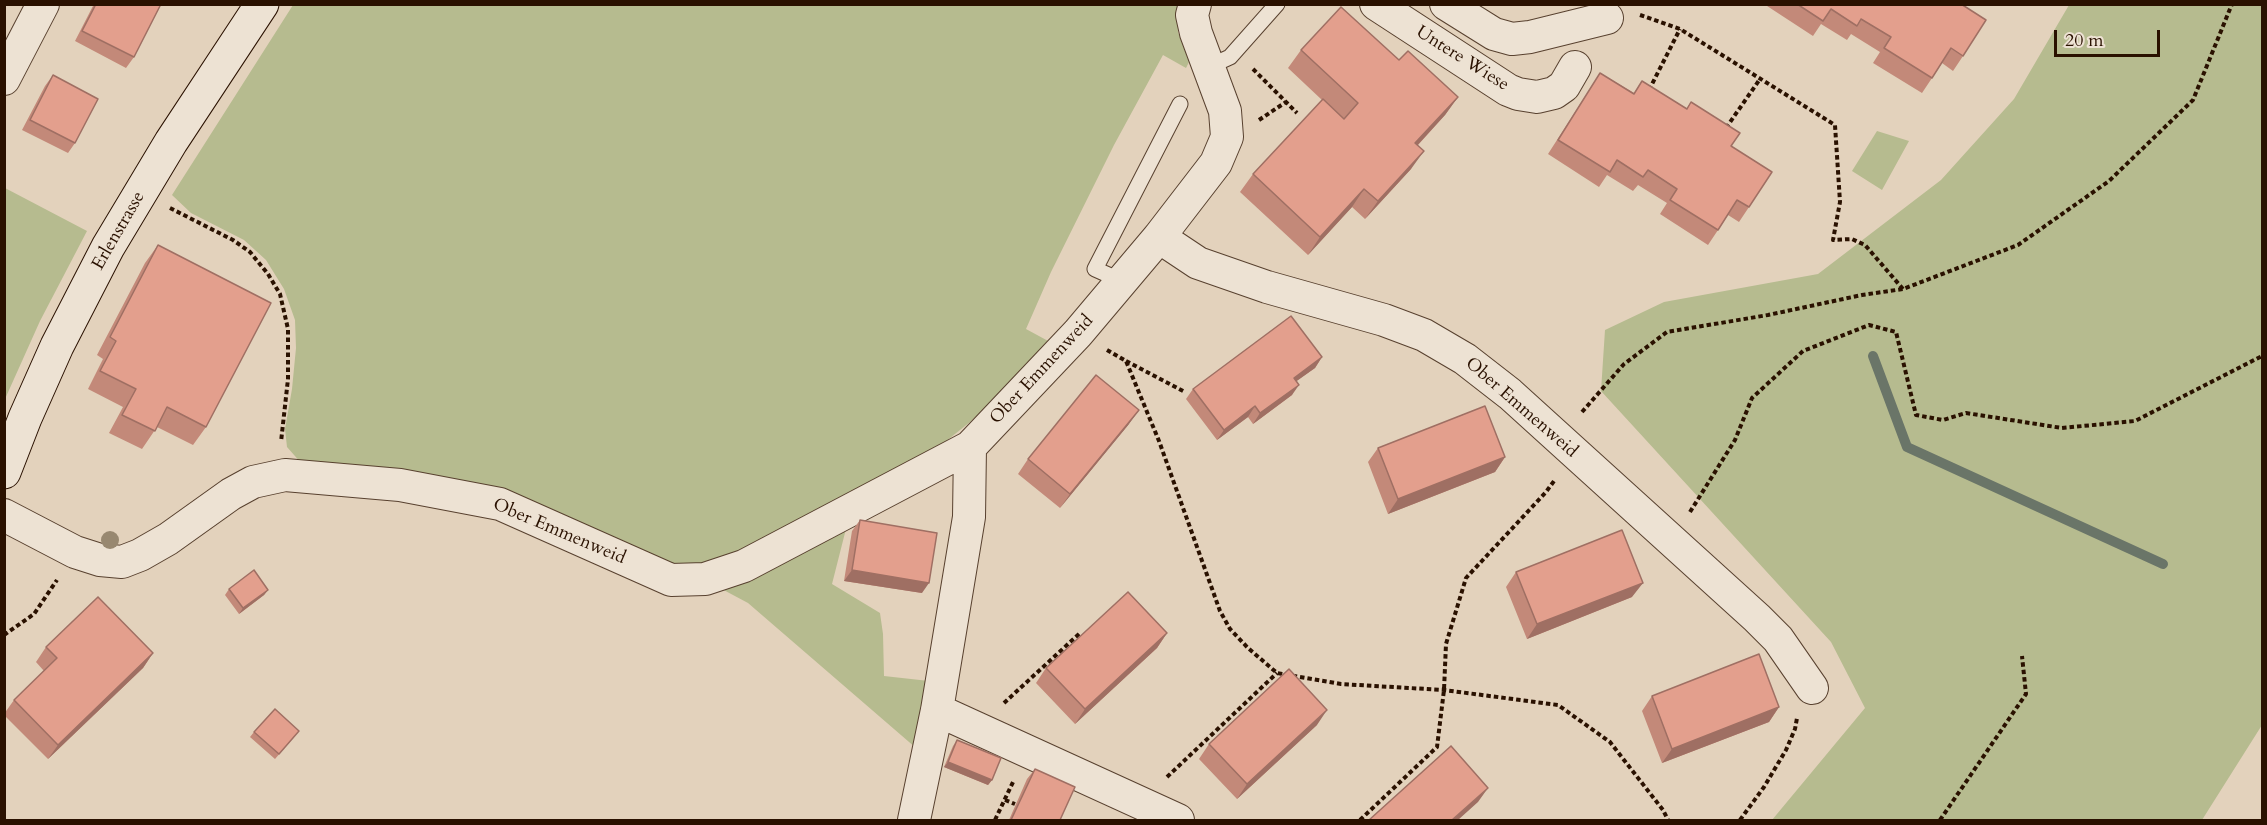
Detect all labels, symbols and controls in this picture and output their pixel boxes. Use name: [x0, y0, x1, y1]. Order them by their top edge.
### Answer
scale bar: [2057, 18, 2164, 56]
street label: Untere Wiese: [1411, 22, 1513, 96]
text: 20 m: [2065, 28, 2104, 53]
street label: Erlenstrasse: [88, 188, 150, 274]
street label: Ober Emmenweid: [986, 311, 1098, 429]
street label: Ober Emmenweid: [1460, 353, 1582, 463]
street label: Ober Emmenweid: [489, 494, 629, 570]

